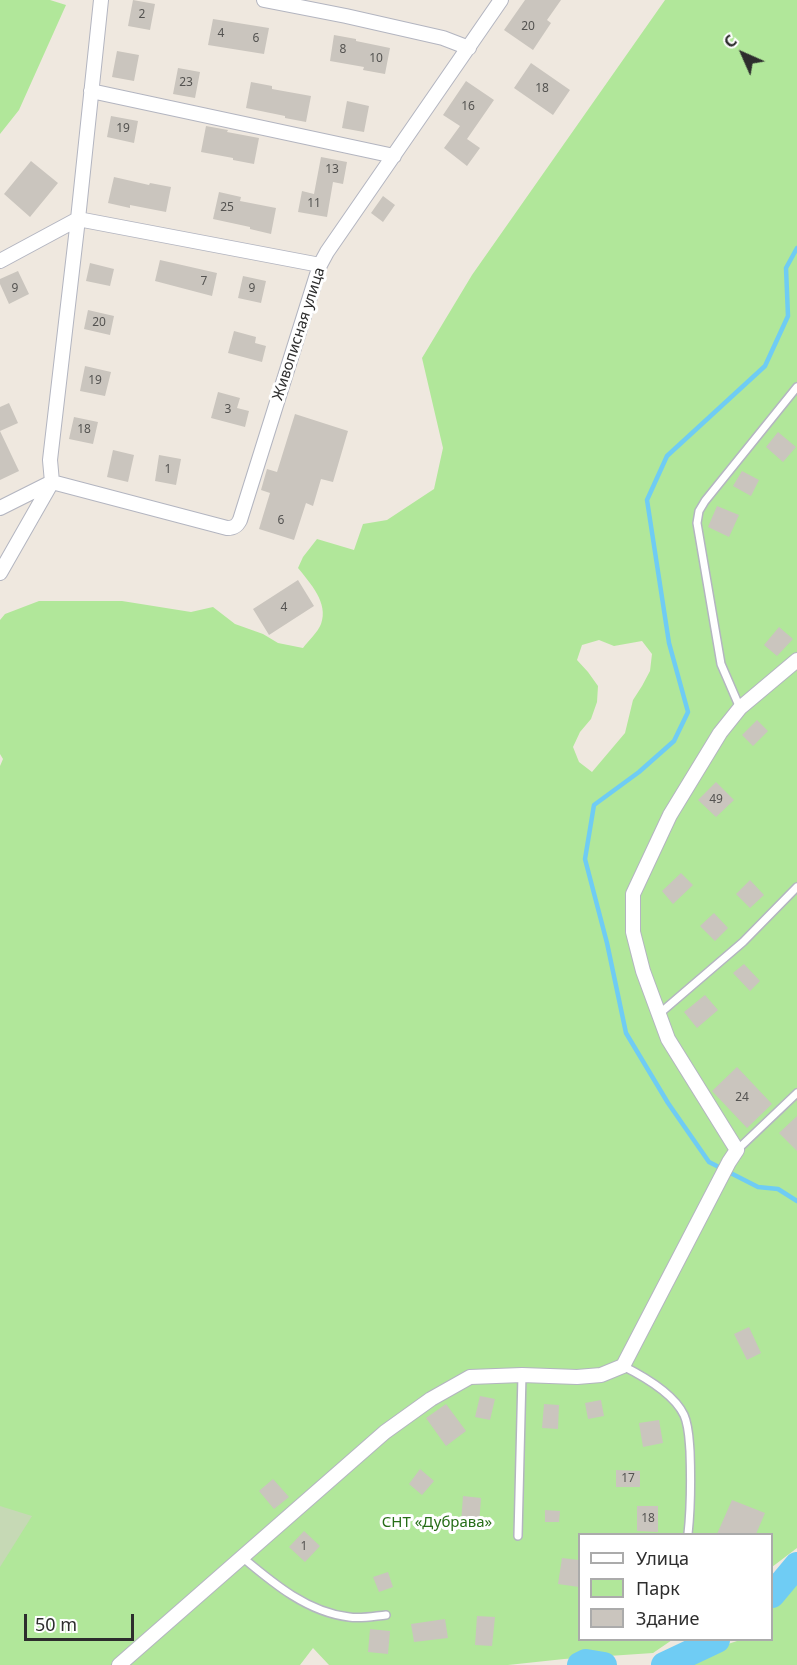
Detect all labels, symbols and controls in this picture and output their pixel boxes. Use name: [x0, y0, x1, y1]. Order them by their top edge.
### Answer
house number: 2: [139, 8, 145, 22]
house number: 20: [521, 20, 535, 34]
north arrow: [713, 24, 773, 84]
house number: 4: [218, 27, 224, 41]
text: С: [719, 30, 742, 53]
house number: 6: [253, 32, 259, 46]
house number: 8: [340, 43, 346, 57]
house number: 10: [369, 52, 383, 66]
house number: 23: [179, 76, 193, 90]
house number: 18: [535, 82, 549, 96]
house number: 16: [461, 100, 475, 114]
house number: 19: [116, 122, 130, 136]
house number: 13: [325, 163, 339, 177]
house number: 11: [307, 197, 321, 211]
house number: 25: [220, 201, 234, 215]
street label: Живописная улица: [269, 265, 329, 403]
house number: 7: [201, 275, 207, 289]
house number: 9: [12, 282, 18, 296]
house number: 9: [249, 282, 255, 296]
house number: 20: [92, 316, 106, 330]
house number: 19: [88, 374, 102, 388]
house number: 3: [225, 403, 231, 417]
house number: 18: [77, 423, 91, 437]
house number: 1: [165, 463, 171, 477]
house number: 6: [278, 514, 284, 528]
house number: 4: [281, 601, 287, 615]
house number: 49: [709, 793, 723, 807]
house number: 24: [735, 1091, 749, 1105]
house number: 17: [621, 1472, 635, 1486]
house number: 18: [641, 1512, 655, 1526]
park label: СНТ «Дубрава»: [382, 1514, 492, 1532]
legend: [578, 1533, 773, 1641]
house number: 1: [301, 1540, 307, 1554]
text: Улица: [636, 1546, 689, 1570]
text: Парк: [636, 1576, 680, 1600]
scale bar: [27, 1602, 136, 1640]
text: Здание: [636, 1606, 699, 1630]
text: 50 m: [35, 1612, 77, 1636]

